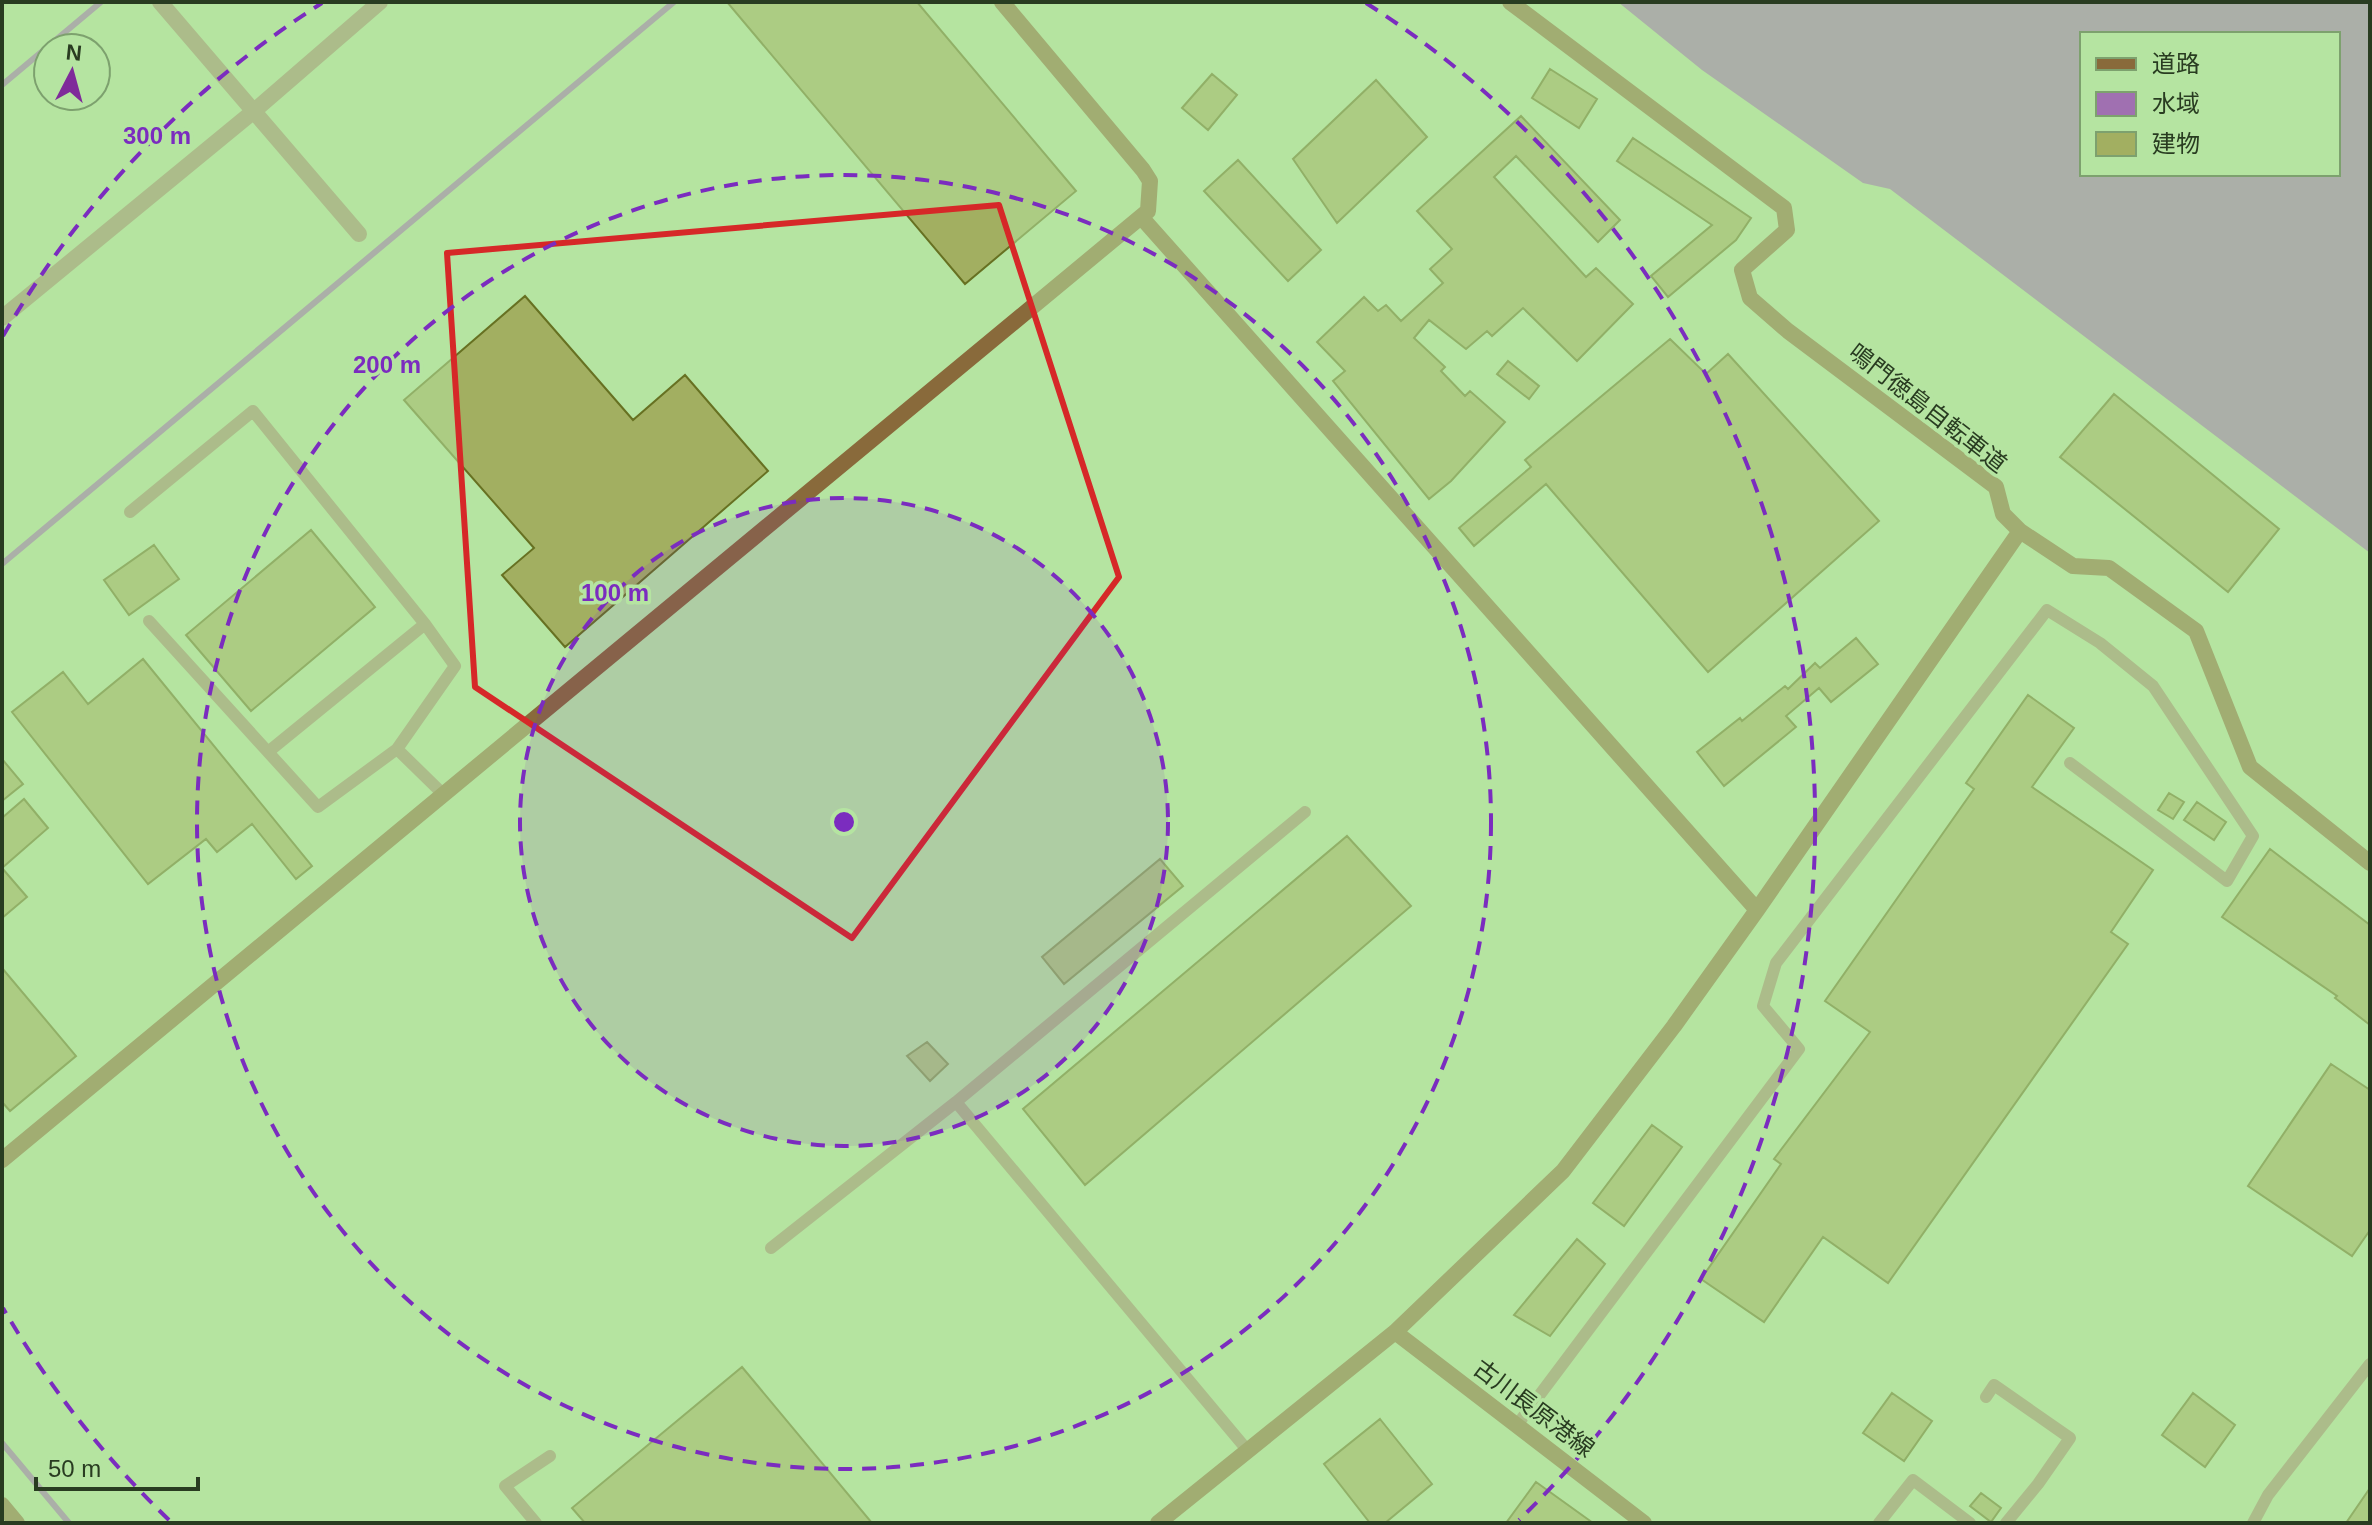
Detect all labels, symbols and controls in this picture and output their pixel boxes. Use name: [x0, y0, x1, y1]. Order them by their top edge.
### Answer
north arrow: [32, 32, 112, 112]
legend: [2080, 32, 2340, 176]
text: N: [65, 39, 83, 66]
text: 道路: [2152, 50, 2200, 77]
text: 水域: [2152, 90, 2200, 117]
text: 300 m: [123, 122, 191, 149]
text: 建物: [2152, 130, 2200, 157]
street label: 鳴門徳島自転車道: [1844, 338, 2012, 478]
text: 200 m: [353, 351, 421, 378]
text: 100 m: [581, 579, 649, 606]
centre of rings: [830, 808, 858, 836]
street label: 古川長原港線: [1468, 1354, 1600, 1462]
scale bar: [36, 1441, 198, 1491]
text: 50 m: [48, 1455, 101, 1482]

